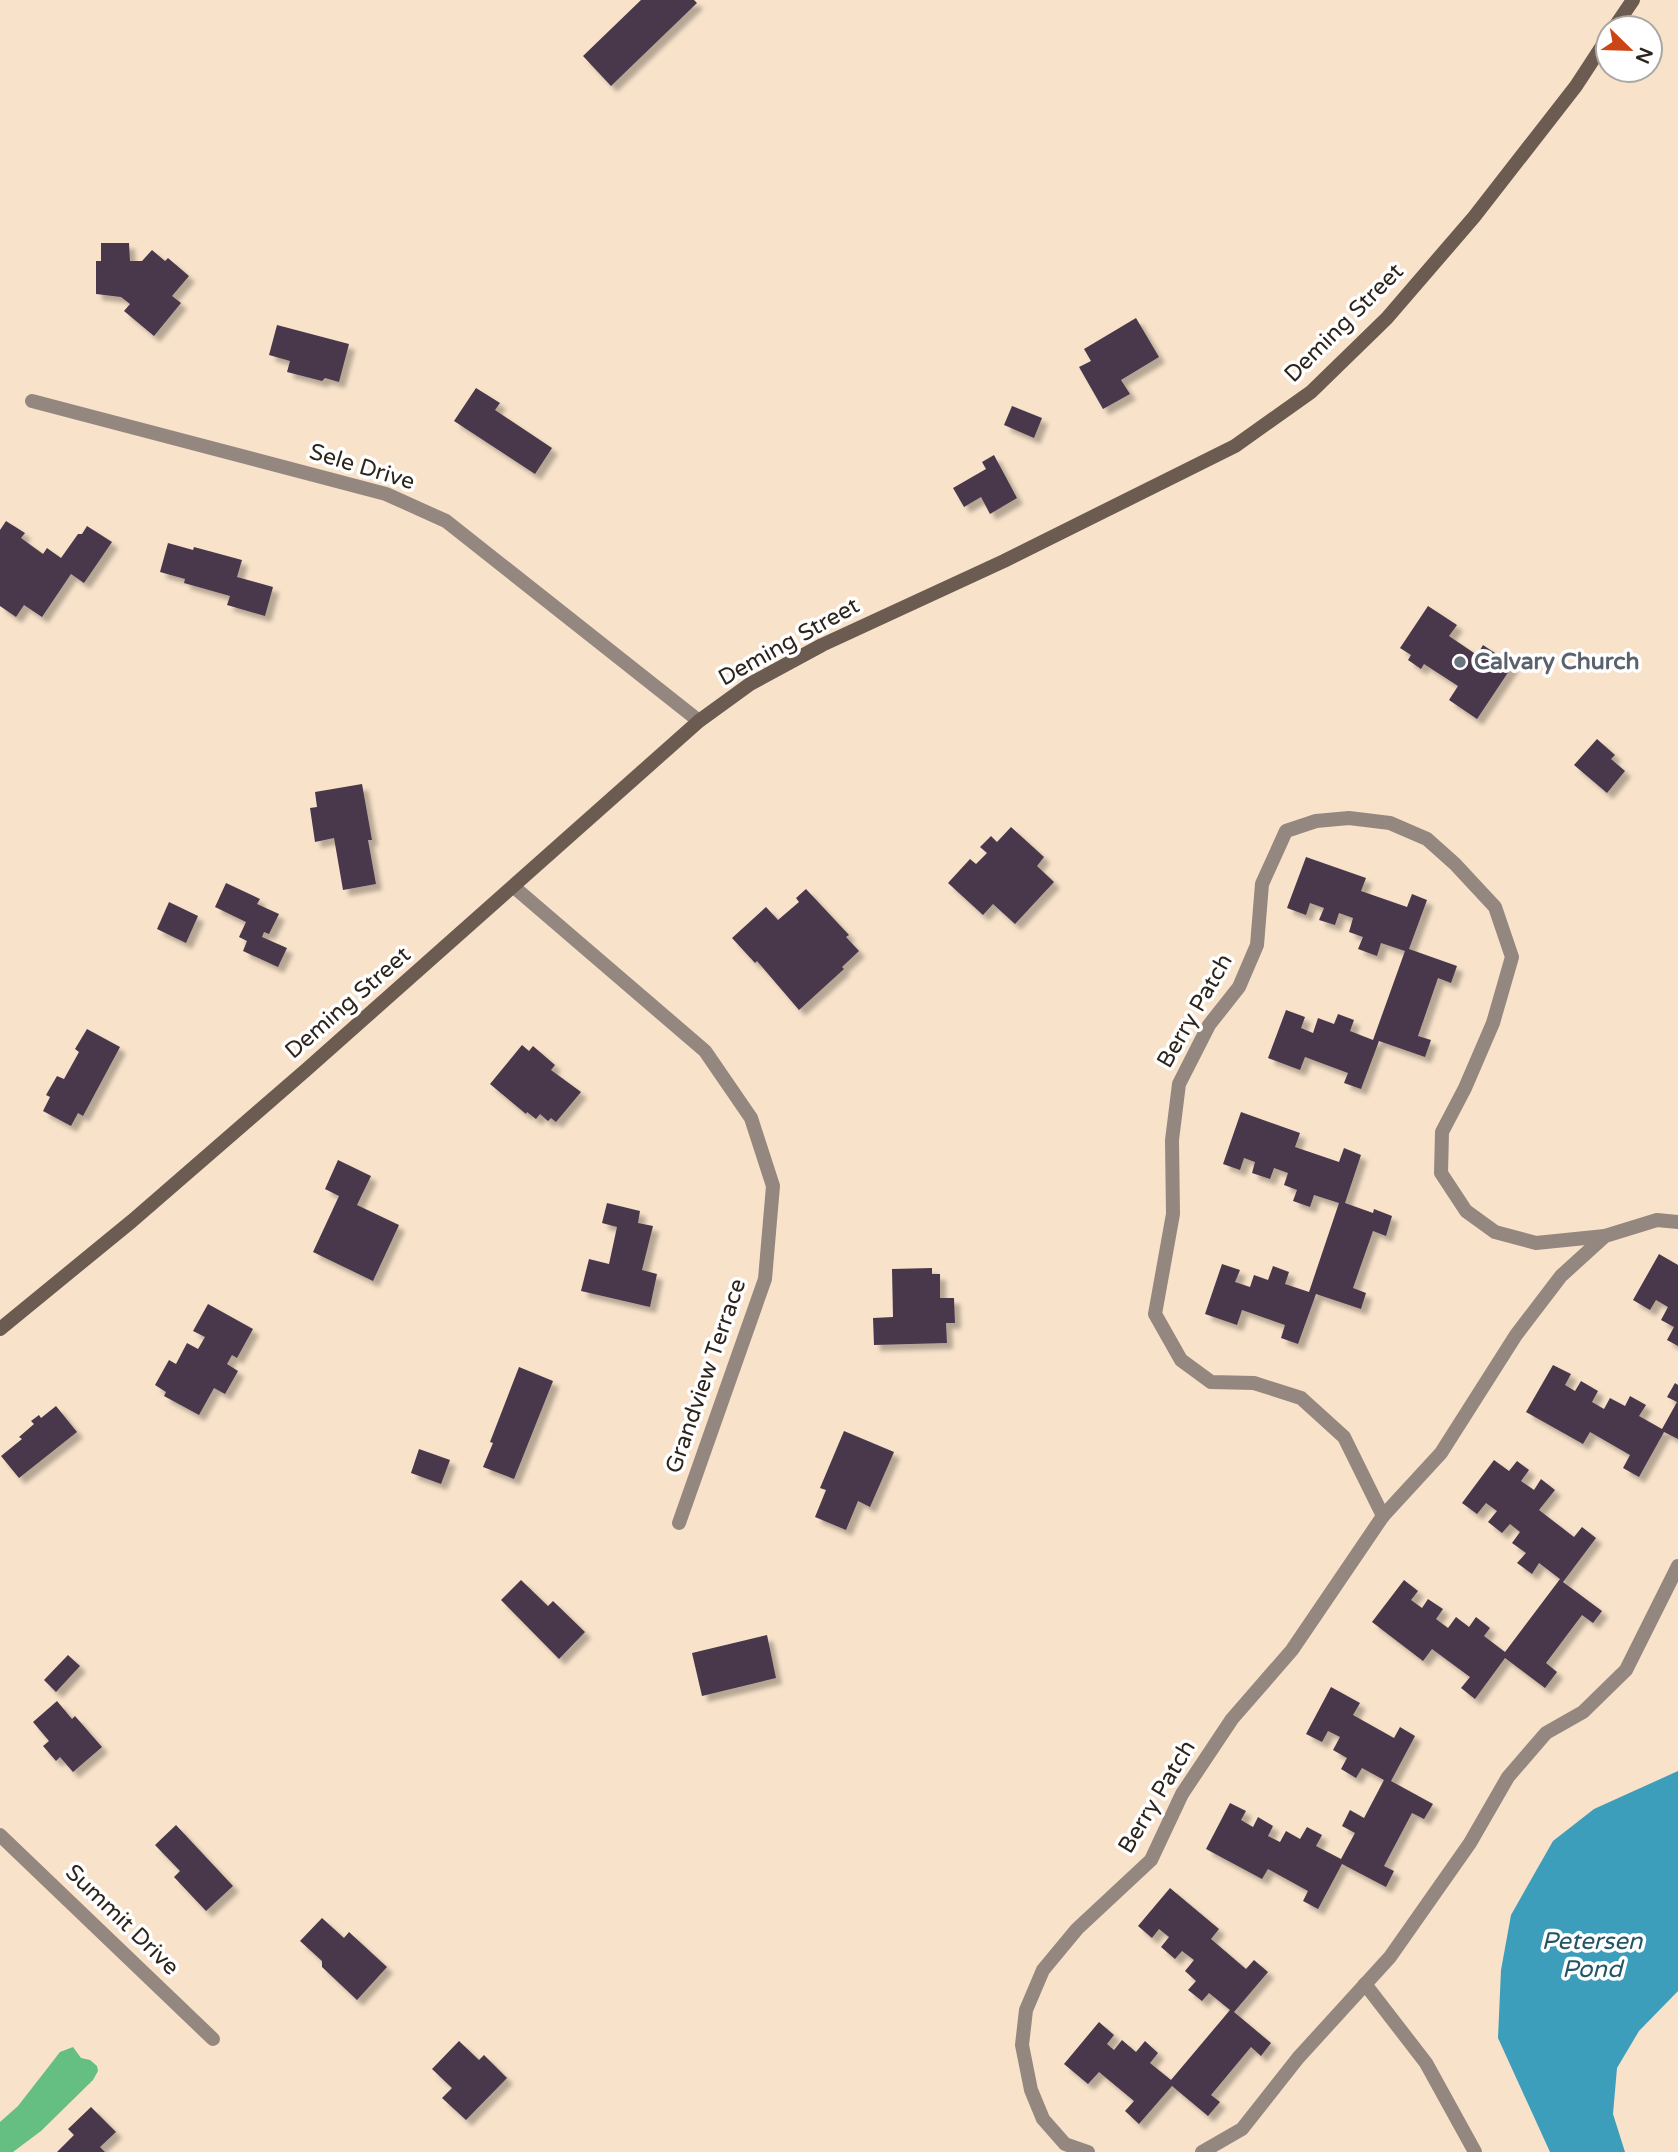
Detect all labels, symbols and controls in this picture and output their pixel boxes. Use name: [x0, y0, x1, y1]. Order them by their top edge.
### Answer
north arrow: [1594, 14, 1664, 84]
text: N: [1631, 44, 1657, 67]
street label: Deming Street: [1279, 257, 1410, 388]
street label: Sele Drive: [306, 438, 418, 496]
street label: Deming Street: [714, 592, 865, 692]
place label: Calvary Church: [1474, 648, 1639, 676]
marker: Calvary Church: [1452, 654, 1468, 670]
street label: Deming Street: [280, 941, 417, 1065]
street label: Berry Patch: [1151, 949, 1239, 1073]
street label: Grandview Terrace: [660, 1275, 752, 1477]
street label: Berry Patch: [1112, 1735, 1202, 1859]
street label: Summit Drive: [59, 1859, 185, 1981]
water label: Petersen Pond: [1542, 1927, 1644, 1984]

